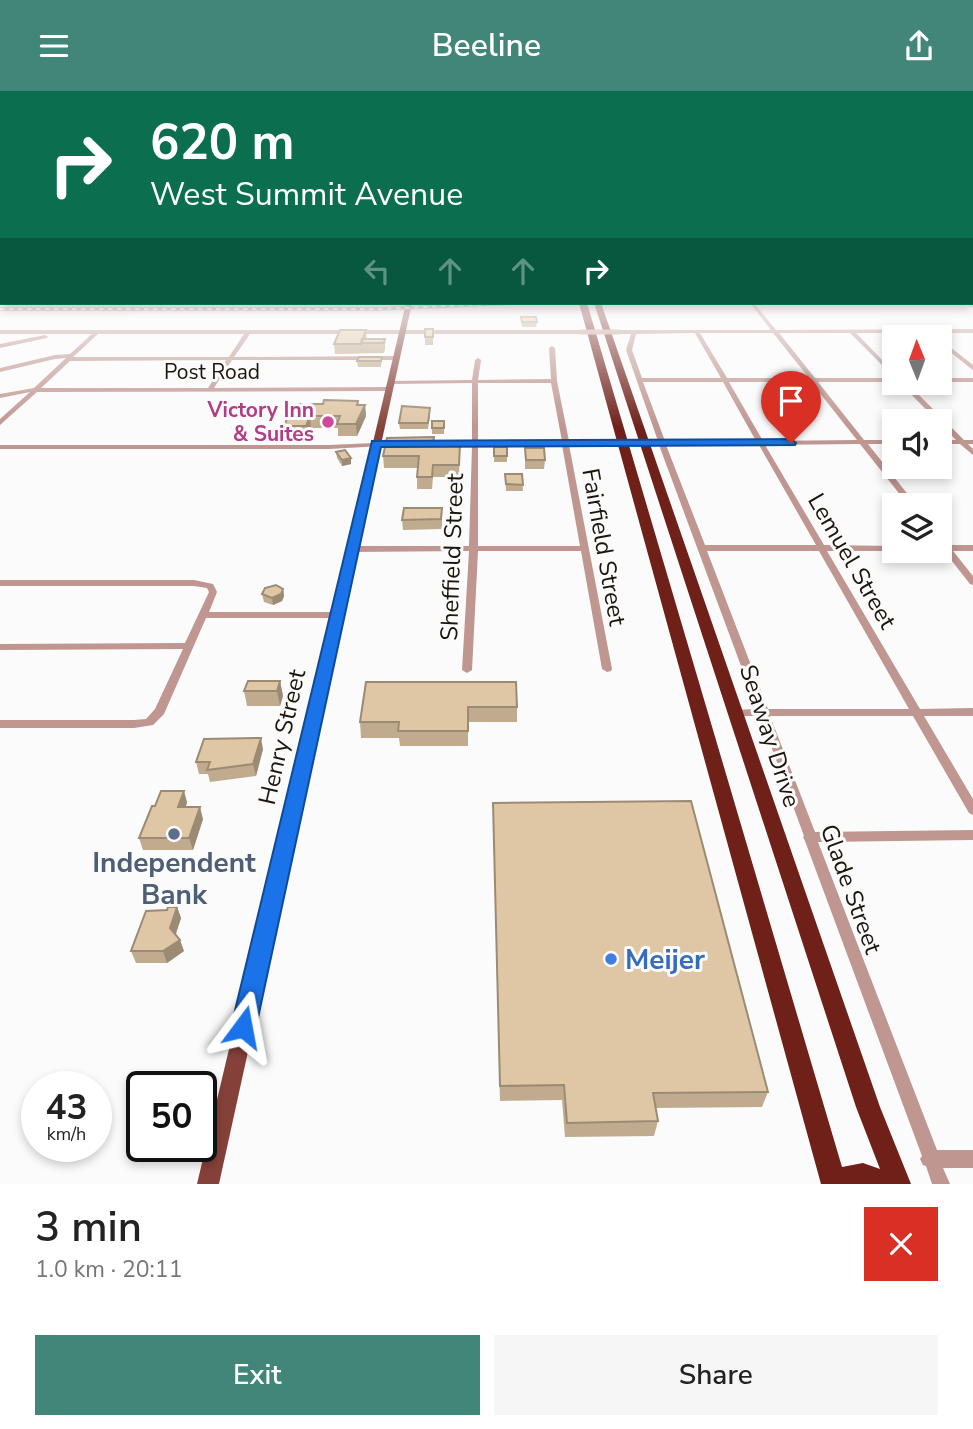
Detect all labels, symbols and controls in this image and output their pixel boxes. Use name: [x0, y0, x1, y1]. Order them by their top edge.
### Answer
text: Beeline: [432, 24, 541, 67]
icon: menu: [35, 27, 73, 65]
icon: share: [900, 27, 938, 65]
text: 620 m: [150, 109, 294, 176]
icon: right: [35, 119, 126, 210]
text: West Summit Avenue: [150, 173, 463, 216]
icon: left: [358, 252, 396, 290]
icon: ahead: [431, 252, 469, 290]
icon: ahead: [504, 252, 542, 290]
icon: right: [577, 252, 615, 290]
north arrow: [882, 325, 952, 395]
map controls: [882, 325, 952, 563]
street label: Post Road: [164, 358, 260, 386]
pin: [761, 371, 821, 443]
icon: arrive: [772, 382, 810, 420]
place label: Victory Inn & Suites: [207, 396, 314, 448]
button: sound: [882, 409, 952, 479]
marker: Victory Inn & Suites: [320, 414, 336, 430]
street label: Fairfield Street: [574, 466, 634, 629]
street label: Sheffield Street: [433, 472, 471, 641]
street label: Lemuel Street: [800, 488, 904, 635]
button: layers: [882, 493, 952, 563]
street label: Seaway Drive: [732, 661, 808, 811]
street label: Henry Street: [251, 666, 313, 808]
street label: Glade Street: [813, 820, 889, 959]
marker: Independent Bank: [166, 826, 182, 842]
place label: Independent Bank: [92, 844, 256, 914]
place label: Meijer: [625, 941, 705, 979]
marker: Meijer: [603, 951, 619, 967]
position arrow: [206, 990, 280, 1064]
speed limit sign: 50: [126, 1071, 217, 1162]
text: 43: [45, 1084, 88, 1131]
text: km/h: [47, 1122, 86, 1146]
text: 3 min: [35, 1199, 142, 1256]
button: close: [864, 1207, 938, 1281]
text: 1.0 km · 20:11: [35, 1254, 182, 1285]
button: Exit: [35, 1335, 480, 1415]
button: Share: [494, 1335, 938, 1415]

